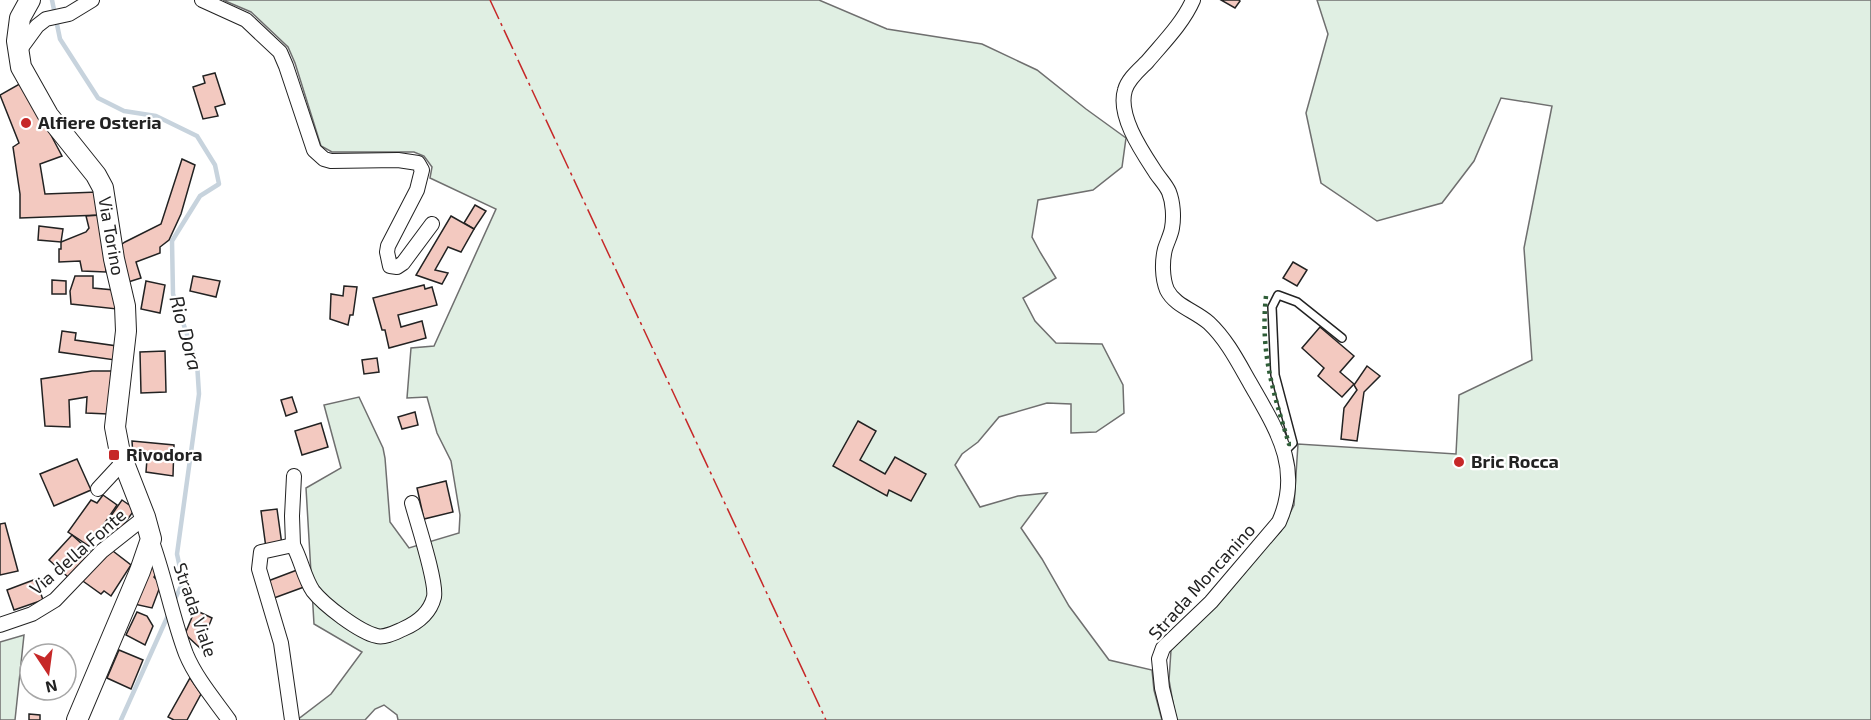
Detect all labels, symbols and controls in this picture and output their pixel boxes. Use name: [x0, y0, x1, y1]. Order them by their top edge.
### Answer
place label: Alfiere Osteria: [38, 111, 162, 133]
marker: Alfiere Osteria: [19, 116, 33, 130]
street label: Via Torino: [94, 195, 130, 277]
water label: Rio Dora: [165, 293, 208, 373]
place label: Rivodora: [126, 443, 203, 465]
marker: Rivodora: [107, 448, 121, 462]
place label: Bric Rocca: [1471, 450, 1559, 472]
marker: Bric Rocca: [1452, 455, 1466, 469]
street label: Via della Fonte: [25, 503, 130, 599]
street label: Strada Moncanino: [1143, 519, 1259, 644]
street label: Strada Viale: [170, 560, 222, 660]
north arrow: [18, 642, 78, 702]
text: N: [44, 677, 59, 698]

